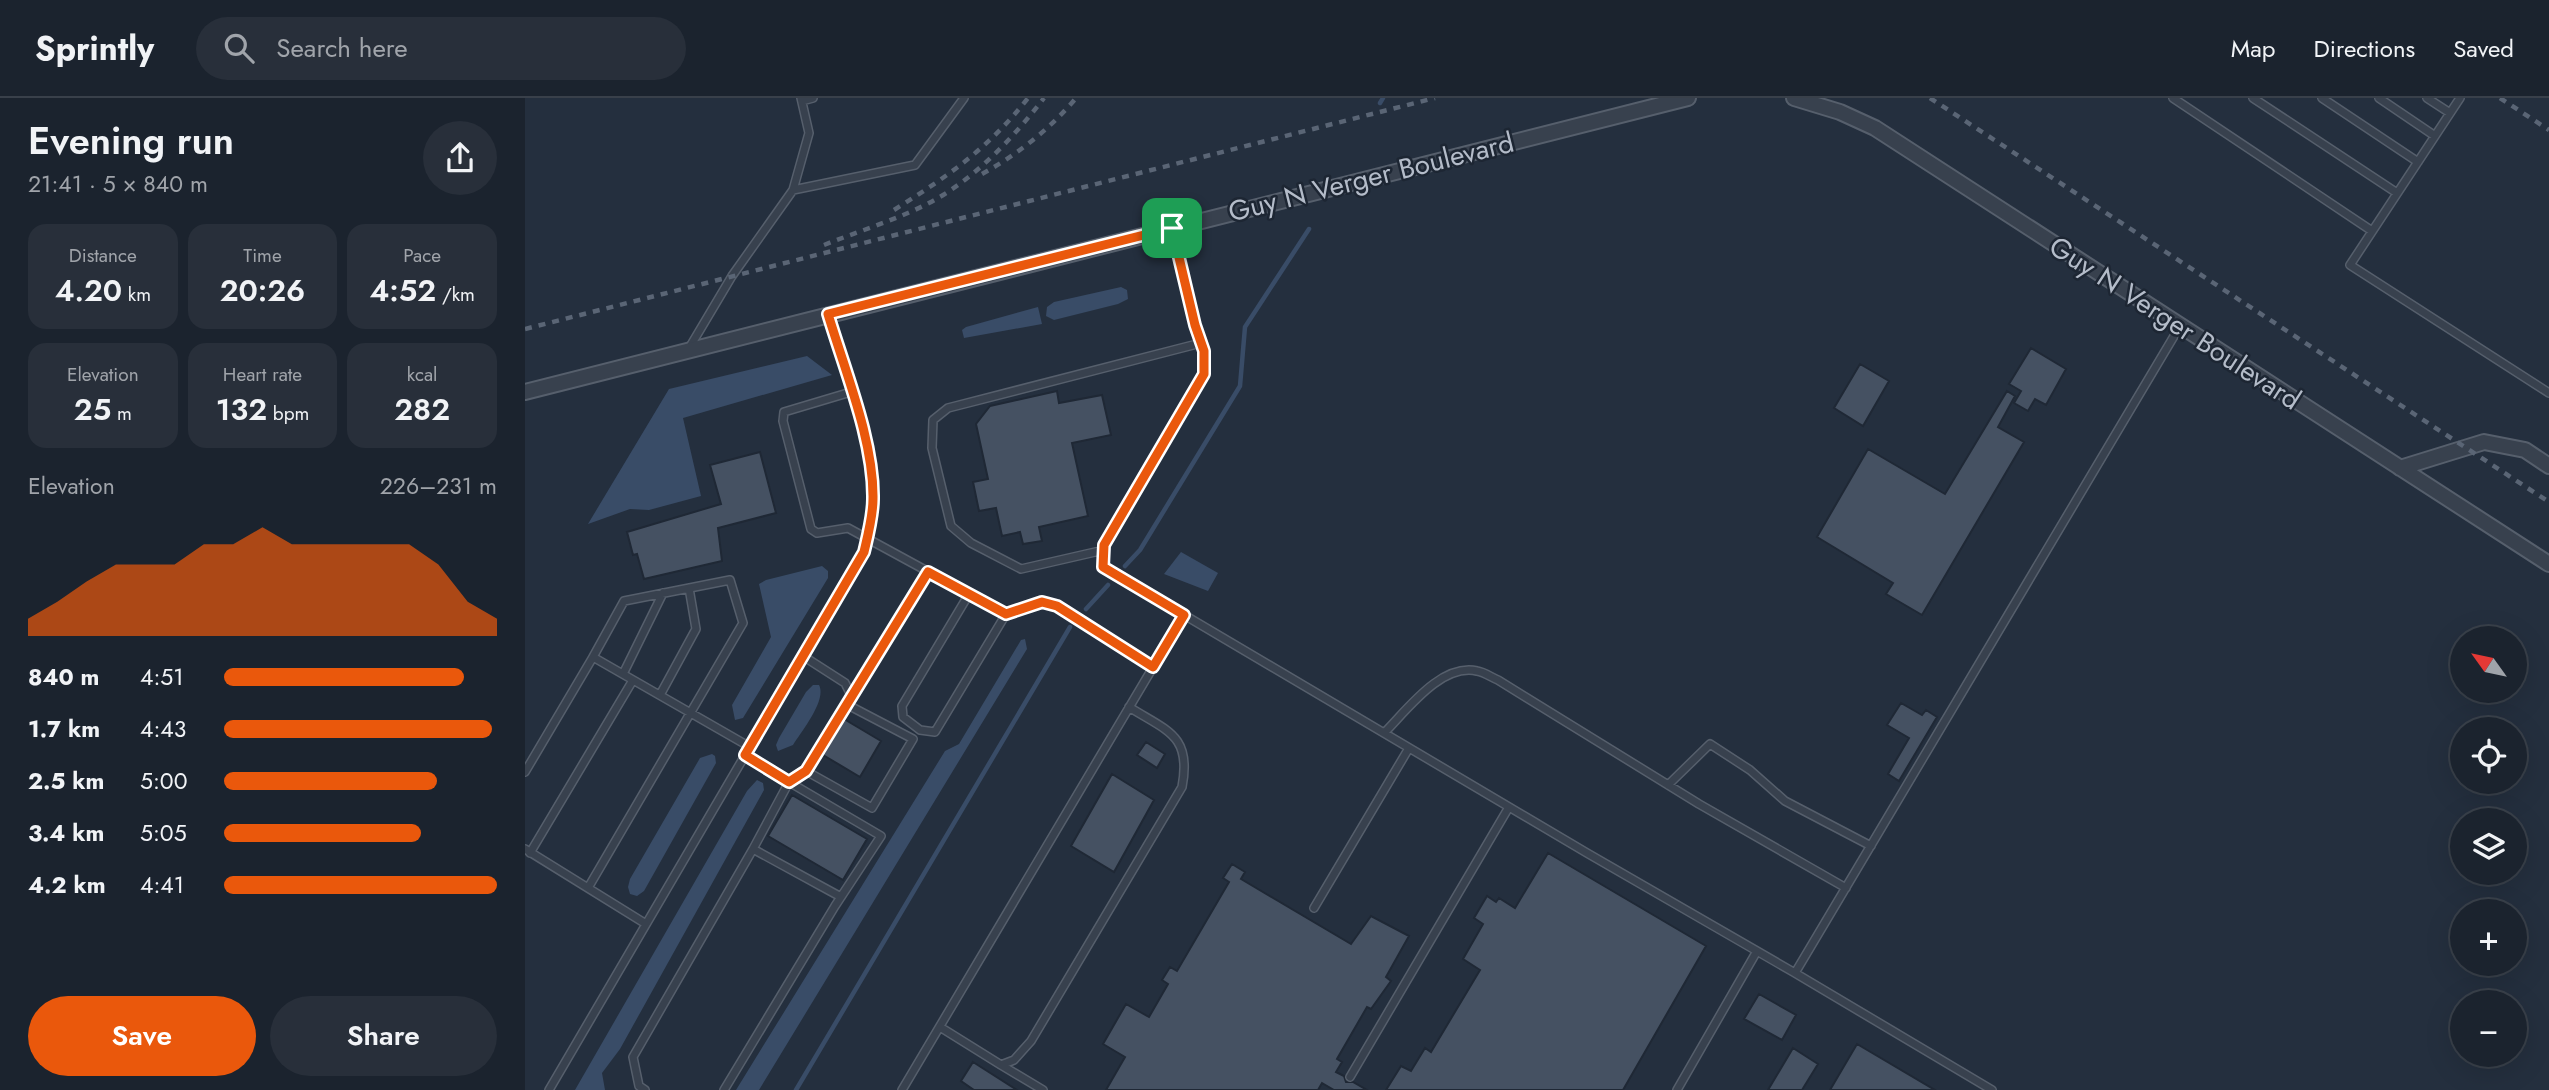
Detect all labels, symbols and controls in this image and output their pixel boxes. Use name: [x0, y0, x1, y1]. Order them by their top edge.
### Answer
search box: [196, 17, 686, 80]
text: Sprintly: [35, 25, 154, 72]
icon: search: [220, 29, 258, 67]
text: Search here: [276, 29, 408, 67]
text: Map: [2231, 31, 2276, 66]
text: Directions: [2314, 31, 2415, 66]
text: Saved: [2453, 31, 2514, 66]
text: Evening run: [28, 113, 234, 168]
button: share: [423, 121, 497, 195]
street label: Guy N Verger Boulevard: [1224, 122, 1518, 232]
text: 21:41 · 5 × 840 m: [28, 167, 208, 201]
pin: [1142, 198, 1202, 258]
icon: arrive: [1153, 209, 1191, 247]
street label: Guy N Verger Boulevard: [2041, 226, 2309, 420]
text: Distance: [69, 242, 137, 269]
text: Time: [243, 242, 282, 269]
text: Pace: [403, 242, 441, 269]
text: 4.20: [55, 269, 122, 312]
text: 20:26: [220, 269, 305, 312]
text: 4:52: [369, 269, 436, 312]
text: km: [122, 281, 151, 308]
text: /km: [436, 281, 475, 308]
text: Elevation: [67, 361, 139, 388]
text: Heart rate: [223, 361, 302, 388]
text: kcal: [407, 361, 438, 388]
text: 25: [74, 388, 111, 431]
text: 132: [216, 388, 267, 431]
text: 282: [394, 388, 450, 431]
text: m: [111, 400, 132, 427]
text: bpm: [267, 400, 309, 427]
text: Elevation: [28, 469, 115, 503]
text: 226–231 m: [380, 469, 497, 503]
north arrow: [2450, 626, 2527, 704]
map controls: [2450, 626, 2527, 1067]
text: 840 m: [28, 660, 99, 694]
text: 4:51: [140, 660, 184, 694]
text: 1.7 km: [28, 712, 100, 746]
text: 4:43: [140, 712, 186, 746]
button: locate: [2450, 717, 2527, 794]
text: 2.5 km: [28, 764, 104, 798]
text: 5:00: [140, 764, 187, 798]
button: layers: [2450, 808, 2527, 885]
text: 3.4 km: [28, 816, 104, 850]
text: 5:05: [140, 816, 187, 850]
text: 4.2 km: [28, 868, 106, 902]
text: 4:41: [140, 868, 184, 902]
button: +: [2450, 899, 2527, 976]
button: −: [2450, 990, 2527, 1067]
button: Save: [28, 996, 256, 1076]
button: Share: [270, 996, 497, 1076]

